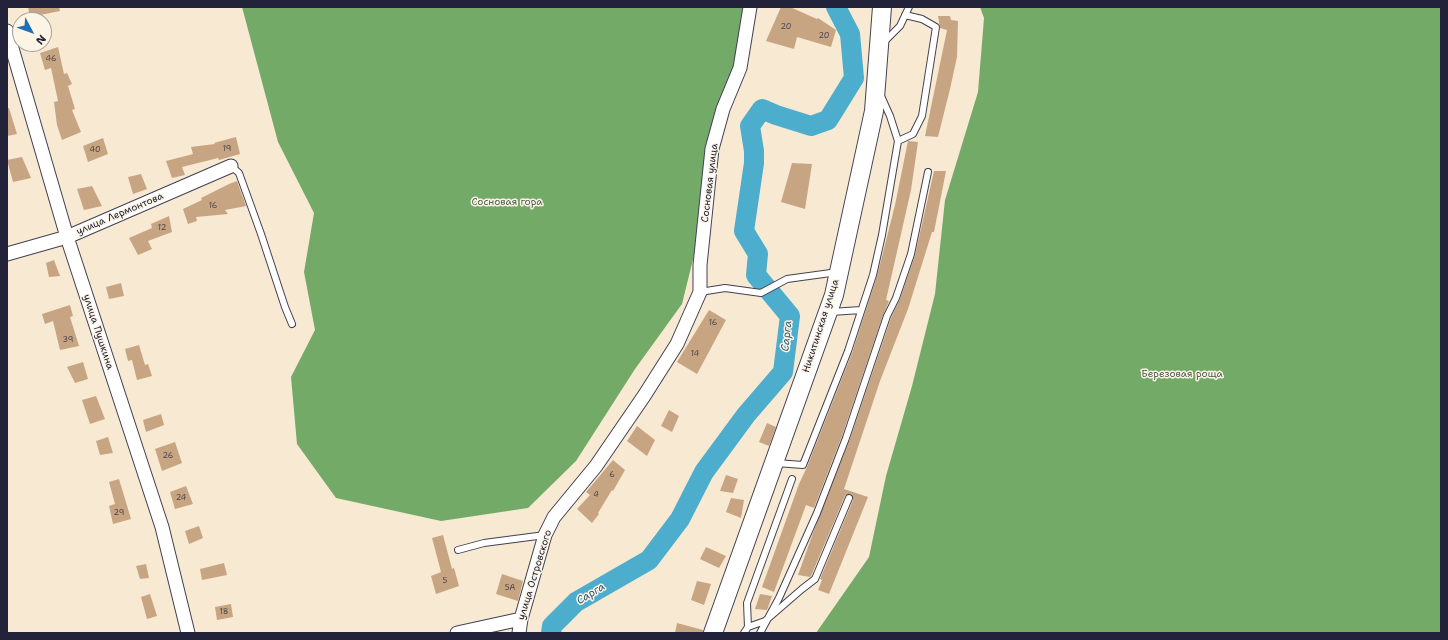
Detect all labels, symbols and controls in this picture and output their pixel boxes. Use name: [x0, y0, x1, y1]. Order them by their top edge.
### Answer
north arrow: [12, 12, 52, 52]
house number: 20: [781, 22, 791, 32]
text: N: [32, 31, 49, 48]
house number: 20: [819, 31, 829, 41]
house number: 46: [45, 54, 57, 64]
street label: Сосновая улица: [699, 143, 721, 223]
house number: 19: [223, 144, 231, 154]
house number: 40: [89, 145, 101, 155]
street label: улица Лермонтова: [75, 190, 165, 238]
park label: Сосновая гора: [471, 196, 543, 208]
house number: 16: [209, 201, 217, 211]
house number: 12: [158, 223, 166, 233]
street label: Никитинская улица: [800, 278, 842, 374]
street label: улица Пушкина: [80, 293, 116, 371]
house number: 16: [709, 318, 717, 328]
water label: Сарга: [779, 320, 795, 352]
house number: 39: [63, 335, 73, 345]
house number: 14: [691, 349, 699, 359]
park label: Березовая роща: [1141, 368, 1223, 380]
house number: 26: [163, 451, 173, 461]
house number: 6: [609, 470, 615, 480]
house number: 4: [593, 490, 599, 500]
house number: 24: [176, 493, 186, 503]
house number: 29: [114, 508, 124, 518]
street label: улица Островского: [516, 528, 554, 622]
house number: 5: [443, 576, 447, 586]
water label: Сарга: [574, 580, 608, 608]
house number: 5А: [505, 583, 515, 593]
house number: 18: [220, 607, 228, 617]

